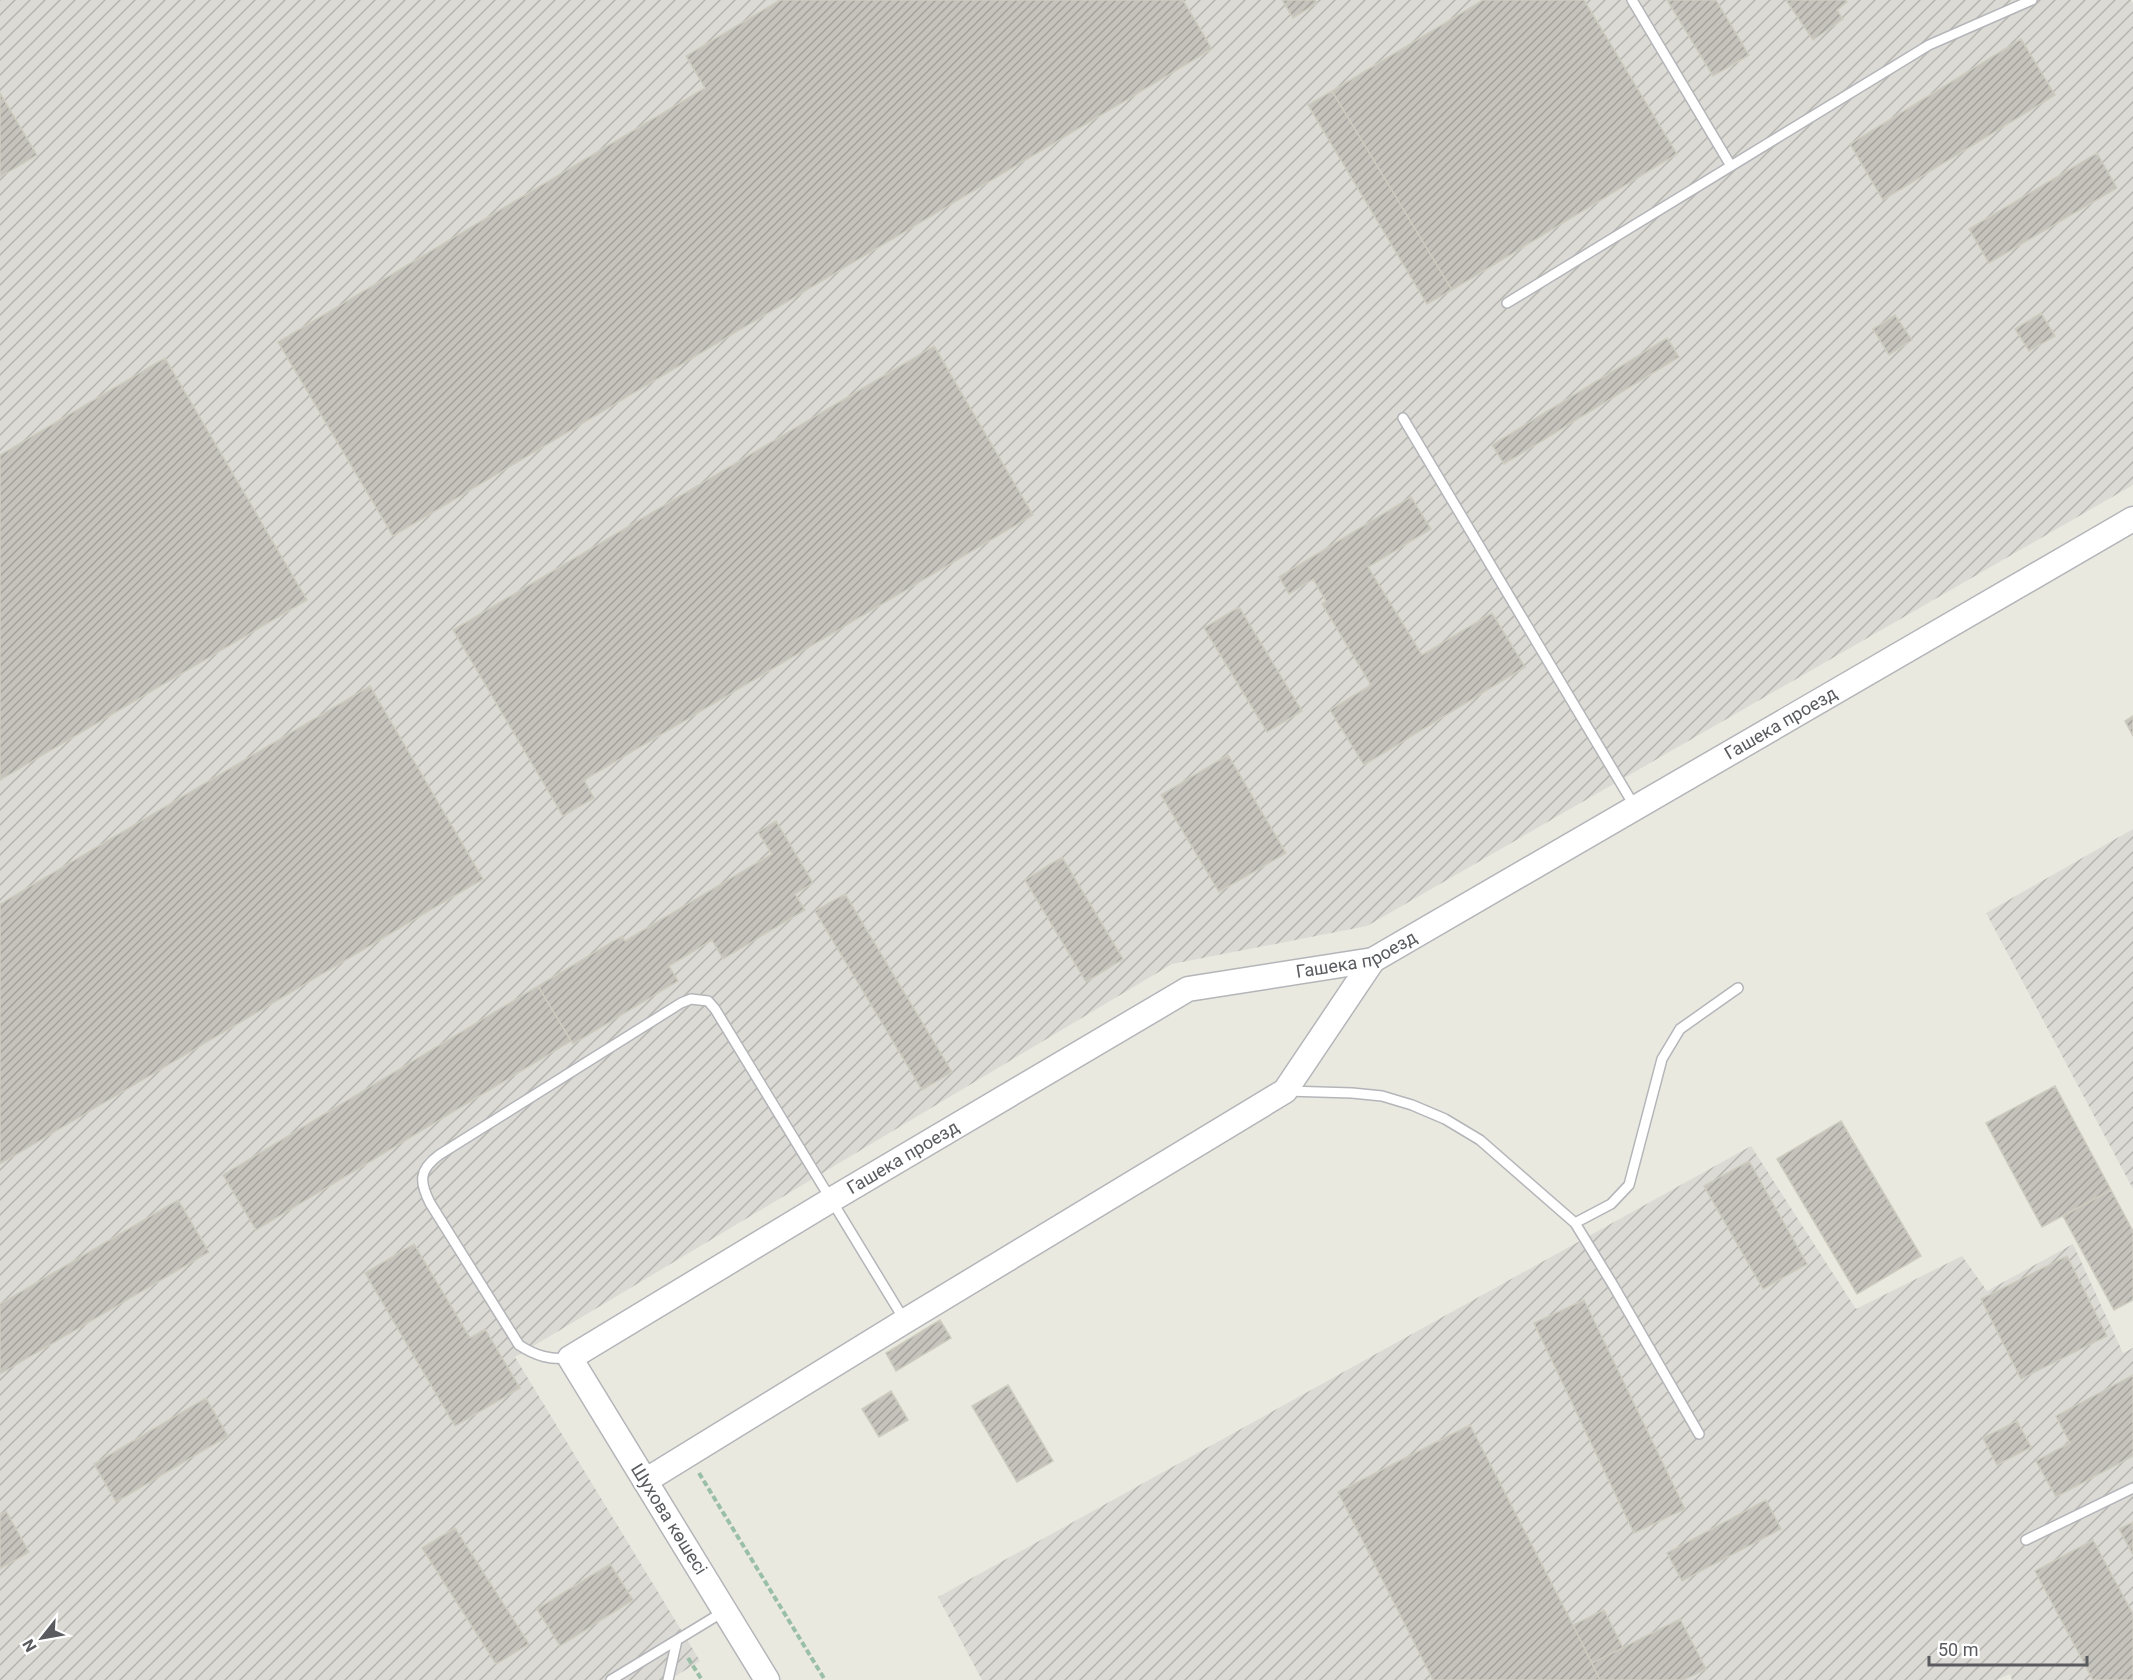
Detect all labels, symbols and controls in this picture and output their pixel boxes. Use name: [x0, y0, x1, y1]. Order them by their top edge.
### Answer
street label: Гашека проезд: [1721, 682, 1841, 764]
street label: Гашека проезд: [1294, 926, 1420, 982]
street label: Гашека проезд: [843, 1116, 962, 1198]
street label: Шухова көшесі: [627, 1459, 712, 1578]
north arrow: [12, 1608, 72, 1668]
scale bar: [1929, 1629, 2086, 1667]
text: N: [19, 1636, 41, 1655]
text: 50 m: [1938, 1639, 1978, 1660]

